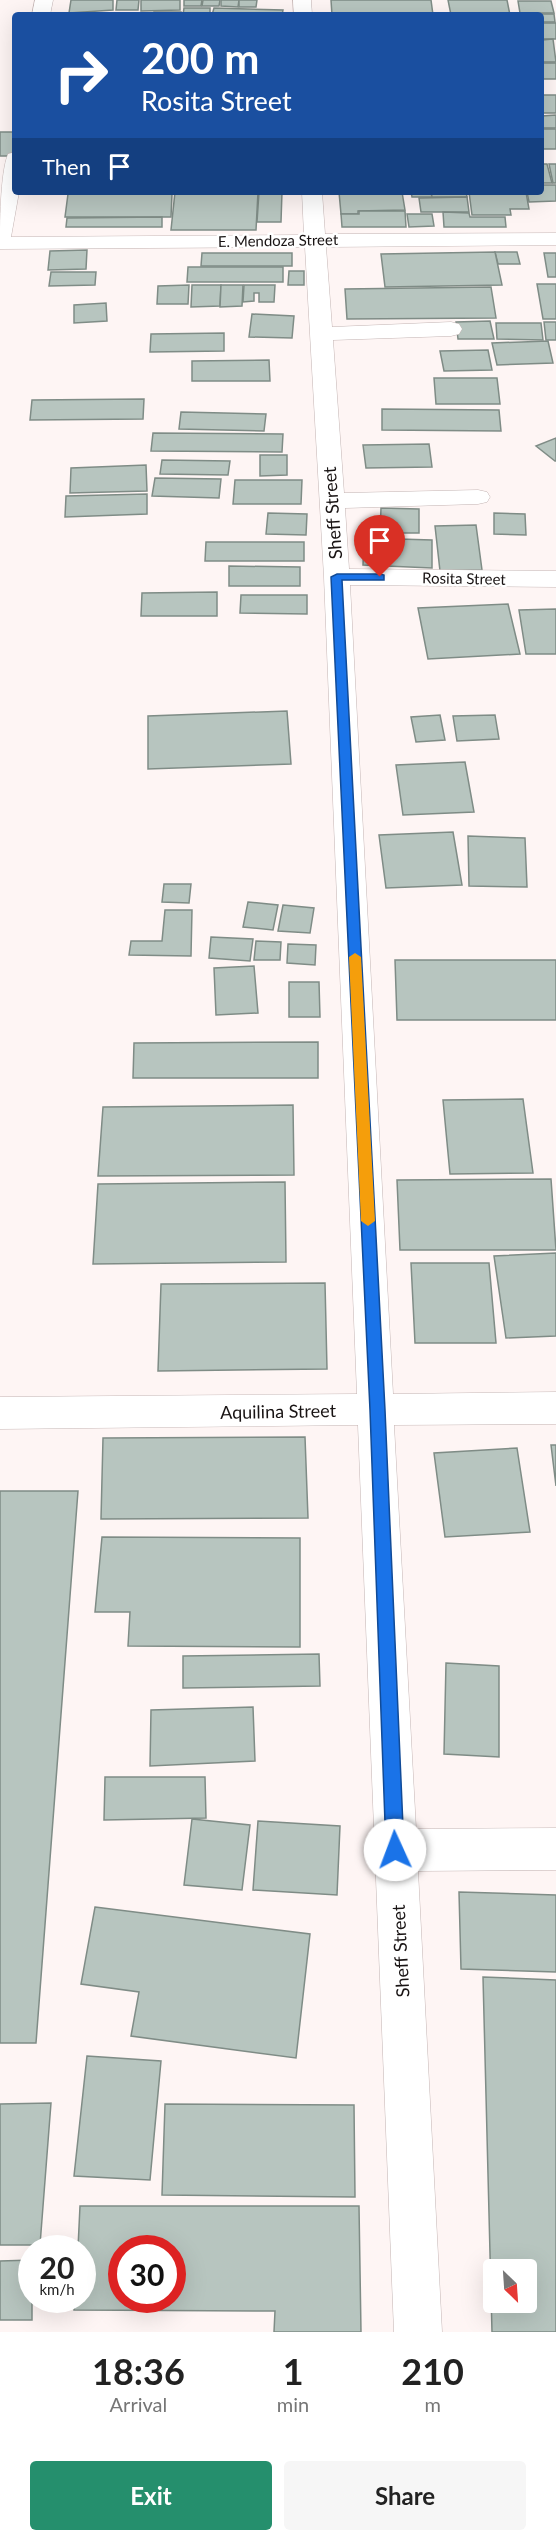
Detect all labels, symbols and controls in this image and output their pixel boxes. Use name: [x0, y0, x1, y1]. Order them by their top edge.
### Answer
text: 200 m: [141, 33, 259, 83]
icon: right: [42, 36, 120, 114]
text: Rosita Street: [141, 84, 292, 117]
icon: arrive: [103, 150, 136, 183]
text: Then: [42, 153, 91, 180]
street label: E. Mendoza Street: [218, 230, 339, 250]
street label: Sheff Street: [318, 465, 346, 560]
pin: [354, 515, 405, 577]
icon: arrive: [363, 524, 396, 557]
street label: Rosita Street: [422, 568, 507, 588]
street label: Aquilina Street: [220, 1399, 337, 1423]
position arrow: [363, 1818, 427, 1882]
street label: Sheff Street: [387, 1904, 413, 1998]
speed limit sign: 30: [108, 2235, 186, 2313]
text: 20: [40, 2249, 74, 2285]
north arrow: [483, 2259, 537, 2313]
map controls: [483, 2259, 537, 2313]
text: km/h: [39, 2280, 75, 2298]
text: 18:36: [92, 2349, 185, 2393]
text: 1: [283, 2349, 304, 2393]
text: 210: [401, 2349, 464, 2393]
text: Arrival: [110, 2392, 167, 2416]
text: min: [277, 2392, 309, 2416]
text: m: [424, 2392, 441, 2416]
button: Exit: [30, 2461, 272, 2530]
button: Share: [284, 2461, 526, 2530]

